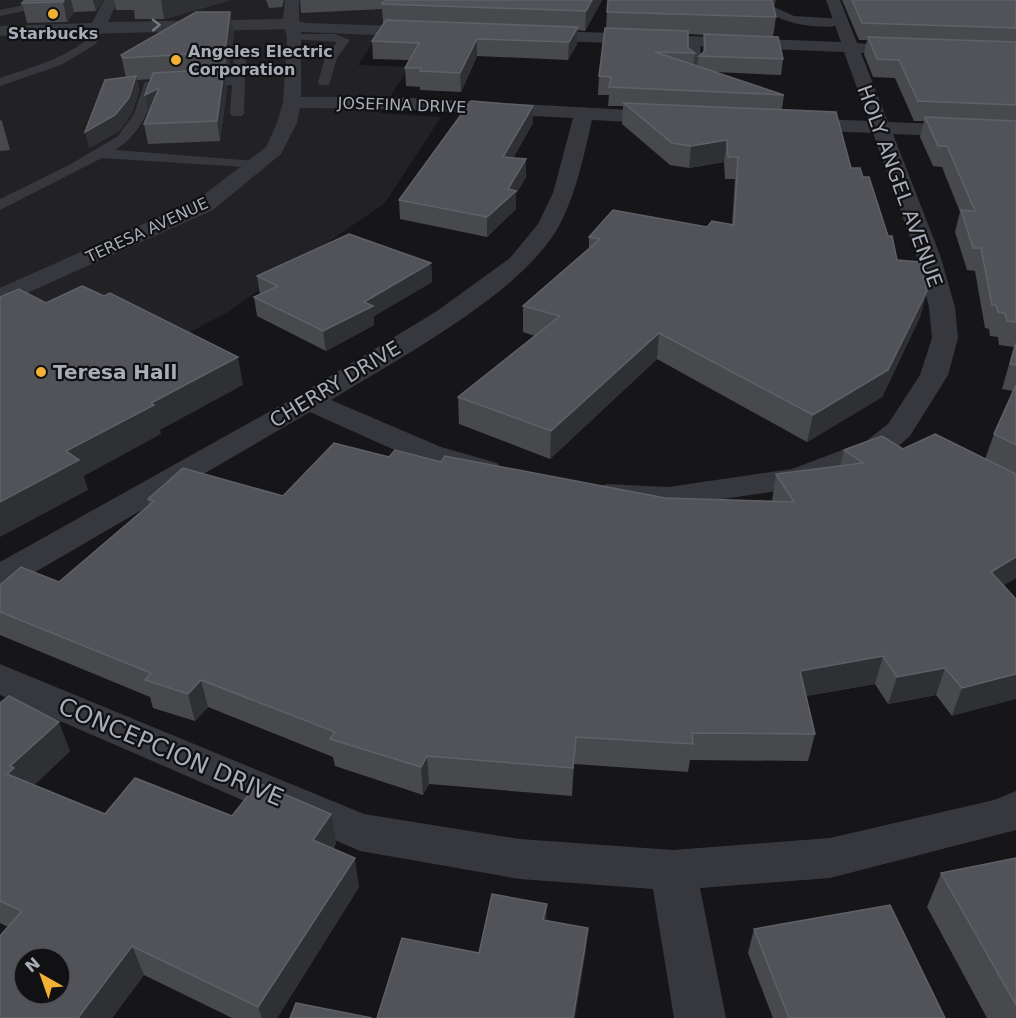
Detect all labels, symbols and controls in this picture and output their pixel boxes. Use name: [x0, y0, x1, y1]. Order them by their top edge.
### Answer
marker: Starbucks: [46, 7, 60, 21]
one-way arrow: [152, 19, 161, 31]
place label: Starbucks: [8, 24, 98, 43]
place label: Angeles Electric Corporation: [188, 42, 333, 79]
marker: Angeles Electric Corporation: [169, 53, 183, 67]
street label: HOLY ANGEL AVENUE: [852, 82, 948, 290]
street label: JOSEFINA DRIVE: [336, 93, 467, 117]
street label: TERESA AVENUE: [82, 193, 211, 267]
street label: CHERRY DRIVE: [265, 336, 405, 432]
place label: Teresa Hall: [53, 360, 177, 384]
marker: Teresa Hall: [34, 365, 48, 379]
street label: CONCEPCION DRIVE: [54, 692, 288, 812]
north arrow: [12, 946, 72, 1006]
text: N: [21, 953, 44, 976]

